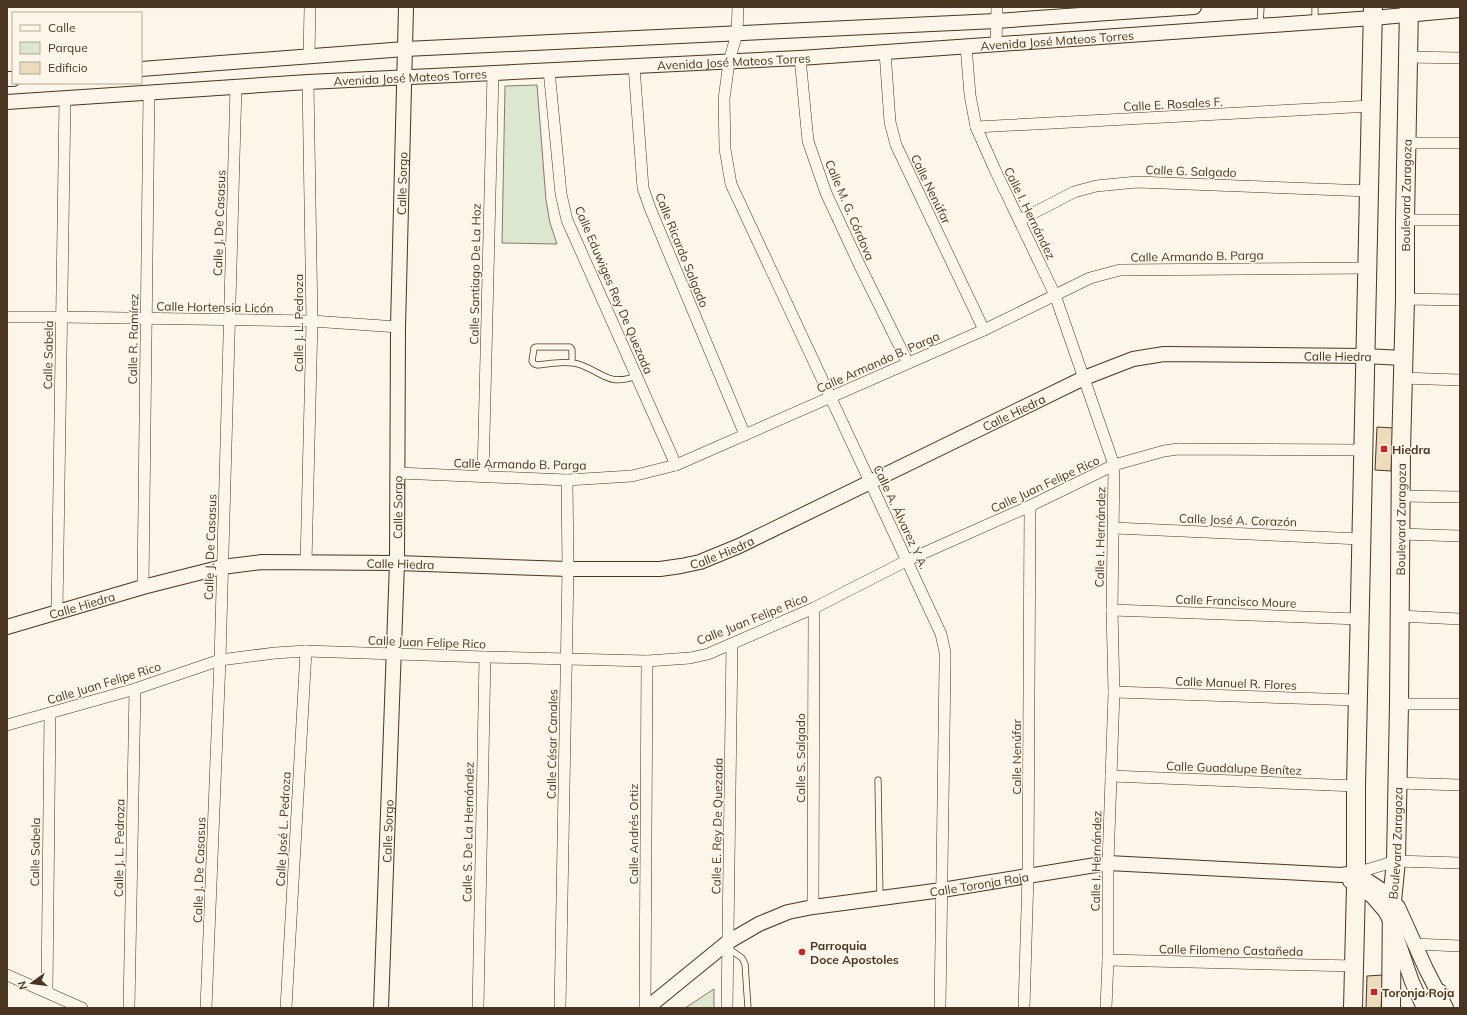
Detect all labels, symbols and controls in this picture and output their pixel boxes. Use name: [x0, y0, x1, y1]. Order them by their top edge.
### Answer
legend: [12, 12, 142, 84]
text: Calle: [48, 20, 75, 35]
street label: Avenida José Mateos Torres: [980, 27, 1134, 53]
text: Parque: [48, 40, 88, 55]
street label: Avenida José Mateos Torres: [657, 50, 811, 72]
text: Edificio: [48, 60, 88, 75]
street label: Avenida José Mateos Torres: [333, 66, 487, 88]
street label: Calle E. Rosales F.: [1123, 94, 1223, 114]
street label: Boulevard Zaragoza: [1397, 139, 1414, 252]
street label: Calle Sorgo: [393, 151, 410, 215]
street label: Calle Nenúfar: [908, 152, 955, 227]
street label: Calle M. G. Córdova: [822, 157, 878, 263]
street label: Calle G. Salgado: [1145, 162, 1237, 180]
street label: Calle I. Hernández: [1001, 164, 1059, 262]
street label: Calle J. De Casasus: [210, 170, 228, 276]
street label: Calle Ricardo Salgado: [652, 190, 712, 310]
street label: Calle Santiago De La Hoz: [466, 203, 484, 345]
street label: Calle Eduwiges Rey De Quezada: [572, 204, 656, 376]
street label: Calle Armando B. Parga: [1130, 247, 1264, 265]
street label: Calle J. L. Pedroza: [291, 274, 306, 372]
street label: Calle R. Ramírez: [125, 294, 141, 384]
street label: Calle Hortensia Licón: [156, 298, 274, 316]
street label: Calle Sabela: [40, 320, 56, 390]
street label: Calle Armando B. Parga: [814, 328, 942, 396]
street label: Calle Hiedra: [1304, 348, 1372, 364]
street label: Calle Hiedra: [980, 391, 1048, 434]
place label: Hiedra: [1392, 442, 1431, 457]
marker: Hiedra: [1379, 444, 1389, 454]
street label: Calle Juan Felipe Rico: [988, 452, 1102, 516]
street label: Calle Armando B. Parga: [453, 455, 587, 473]
street label: Calle A. Álvarez Y A.: [870, 463, 932, 571]
street label: Boulevard Zaragoza: [1393, 463, 1408, 576]
street label: Calle Sorgo: [390, 475, 405, 539]
street label: Calle I. Hernández: [1092, 486, 1108, 588]
street label: Calle J. De Casasus: [201, 494, 219, 600]
street label: Calle José A. Corazón: [1179, 510, 1297, 530]
street label: Calle Hiedra: [688, 532, 756, 571]
street label: Calle Hiedra: [366, 555, 435, 572]
street label: Calle Hiedra: [47, 588, 117, 622]
street label: Calle Juan Felipe Rico: [694, 590, 810, 648]
street label: Calle Francisco Moure: [1175, 591, 1297, 611]
street label: Calle Juan Felipe Rico: [368, 632, 487, 652]
street label: Calle Juan Felipe Rico: [45, 658, 163, 707]
street label: Calle Manuel R. Flores: [1175, 673, 1297, 693]
street label: Calle César Canales: [544, 689, 560, 799]
street label: Calle S. Salgado: [793, 713, 808, 803]
street label: Calle Nenúfar: [1009, 719, 1024, 795]
street label: Calle E. Rey De Quezada: [708, 757, 726, 895]
street label: Calle Guadalupe Benítez: [1166, 758, 1302, 778]
street label: Calle S. De La Hernández: [459, 762, 477, 902]
street label: Calle José L. Pedroza: [272, 771, 294, 887]
street label: Calle Andrés Ortiz: [626, 784, 641, 884]
street label: Boulevard Zaragoza: [1385, 787, 1405, 900]
street label: Calle J. L. Pedroza: [111, 799, 127, 897]
street label: Calle Sorgo: [379, 799, 396, 863]
street label: Calle I. Hernández: [1088, 810, 1104, 912]
street label: Calle Sabela: [27, 817, 43, 887]
street label: Calle J. De Casasus: [190, 817, 208, 923]
street label: Calle Toronja Roja: [929, 868, 1030, 899]
place label: Parroquia Doce Apostoles: [810, 938, 899, 967]
street label: Calle Filomeno Castañeda: [1159, 941, 1303, 959]
marker: Parroquia Doce Apostoles: [797, 947, 807, 957]
north arrow: [12, 963, 52, 1003]
text: N: [14, 980, 30, 991]
place label: Toronja Roja: [1382, 985, 1454, 1000]
marker: Toronja Roja: [1369, 987, 1379, 997]

